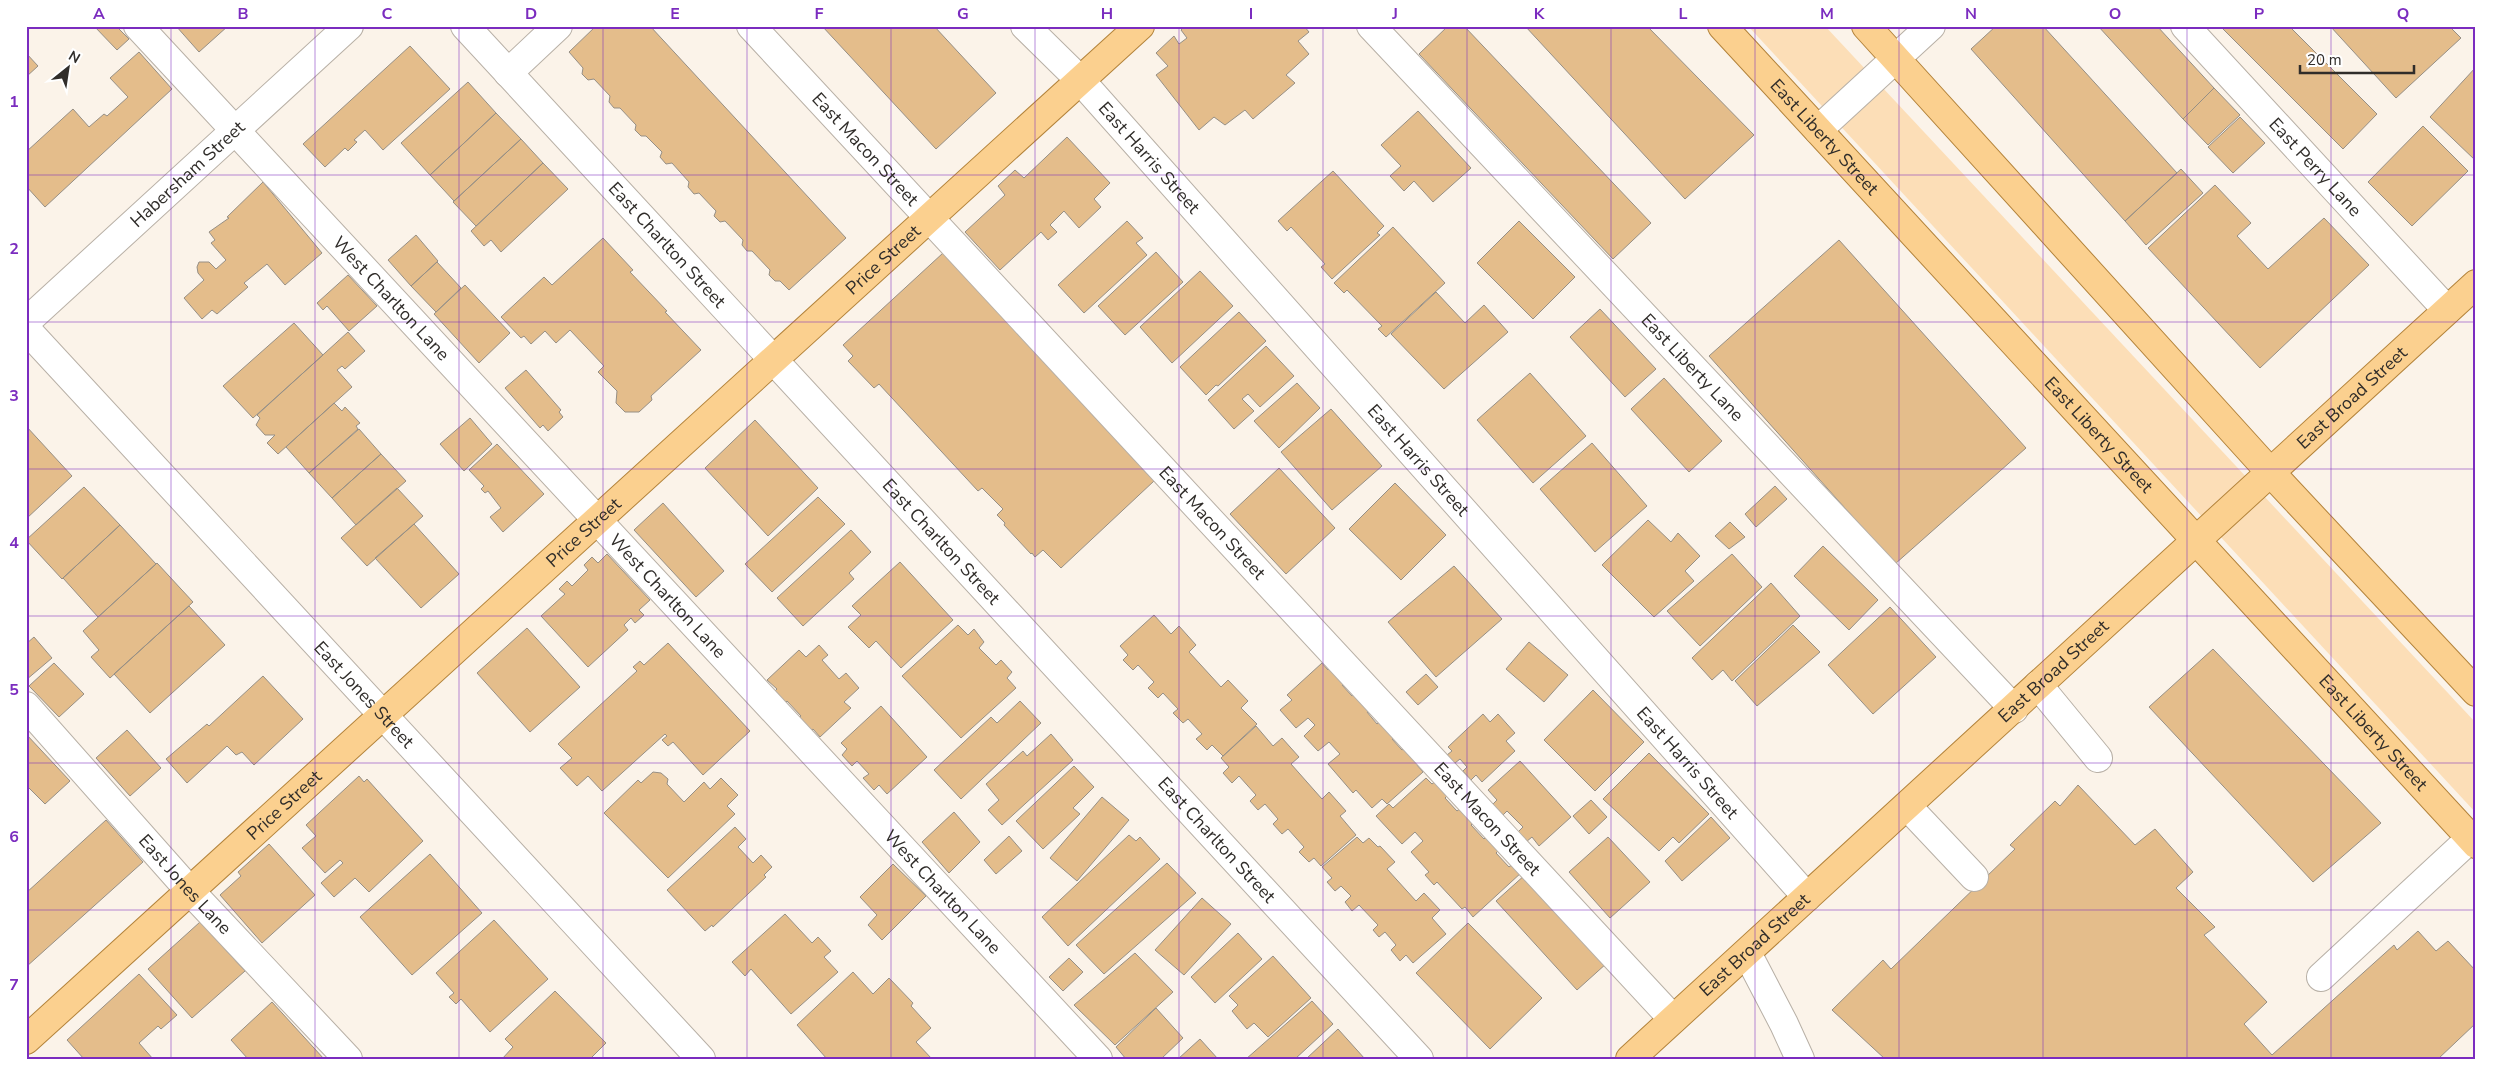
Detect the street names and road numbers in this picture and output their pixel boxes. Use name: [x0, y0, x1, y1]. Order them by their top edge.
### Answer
street label: East Liberty Street: [1765, 74, 1884, 201]
street label: East Macon Street: [807, 87, 924, 211]
street label: East Harris Street: [1093, 96, 1206, 219]
street label: East Perry Lane: [2263, 112, 2367, 222]
street label: Habersham Street: [125, 115, 250, 233]
street label: East Charlton Street: [603, 177, 732, 314]
street label: Price Street: [840, 219, 926, 300]
street label: West Charlton Lane: [327, 231, 455, 366]
street label: East Liberty Lane: [1636, 308, 1749, 427]
street label: East Broad Street: [2291, 340, 2413, 454]
street label: East Liberty Street: [2039, 372, 2159, 499]
street label: East Harris Street: [1362, 399, 1475, 522]
street label: East Macon Street: [1154, 461, 1271, 585]
street label: East Charlton Street: [877, 474, 1006, 610]
street label: Price Street: [541, 492, 627, 573]
street label: West Charlton Lane: [604, 529, 731, 663]
street label: East Broad Street: [1993, 614, 2114, 728]
street label: East Jones Street: [309, 636, 420, 754]
street label: East Liberty Street: [2314, 669, 2433, 796]
street label: East Harris Street: [1631, 702, 1744, 824]
street label: East Macon Street: [1429, 757, 1546, 881]
street label: Price Street: [241, 764, 327, 845]
street label: East Charlton Street: [1153, 772, 1281, 909]
street label: West Charlton Lane: [879, 824, 1006, 959]
street label: East Jones Lane: [133, 829, 237, 940]
street label: East Broad Street: [1694, 888, 1816, 1002]

